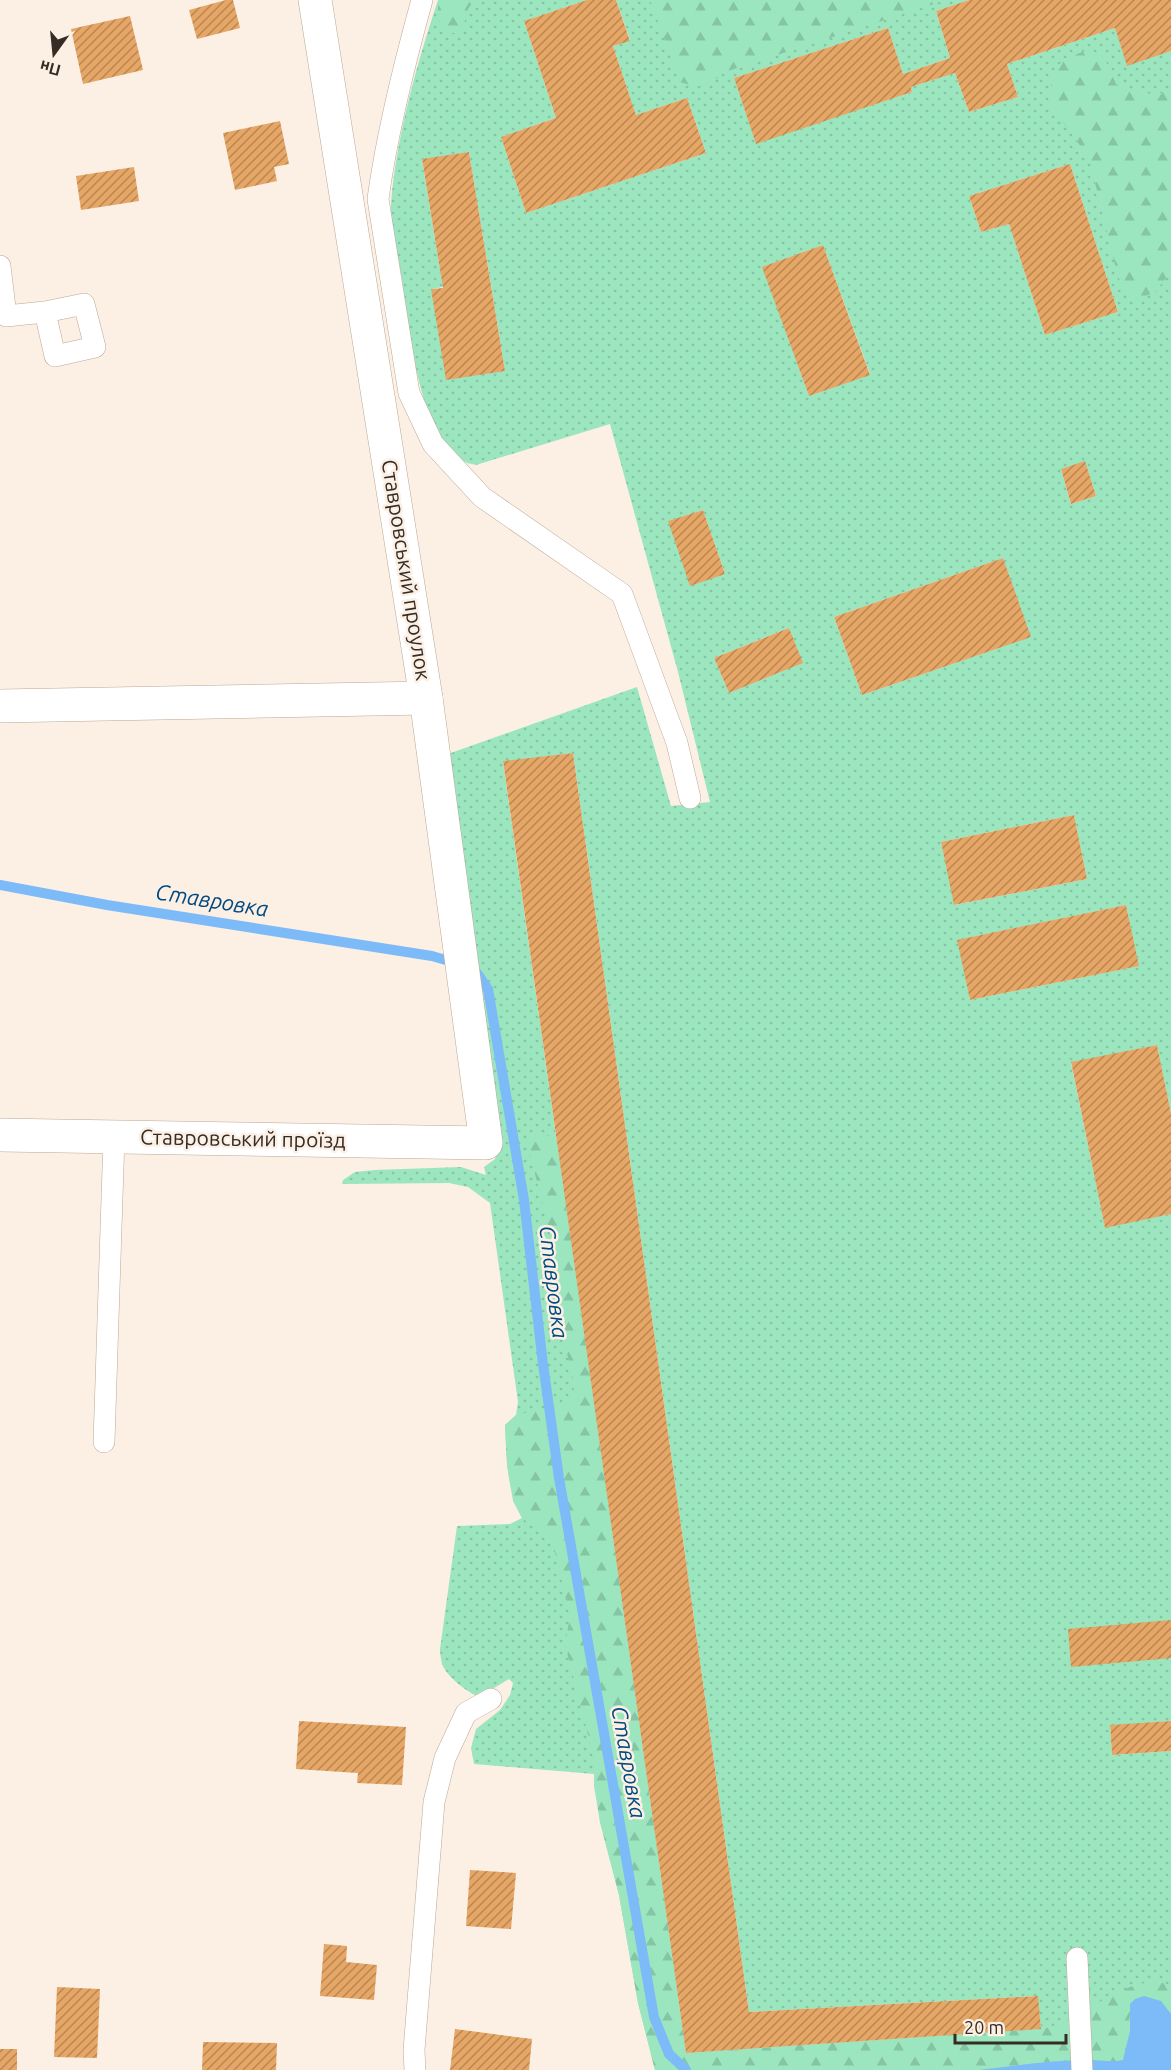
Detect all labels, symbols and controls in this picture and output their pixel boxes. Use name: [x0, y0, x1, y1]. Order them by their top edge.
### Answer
north arrow: [24, 24, 84, 84]
text: Пн: [38, 57, 63, 80]
street label: Ставровський проулок: [378, 458, 436, 682]
water label: Ставровка: [154, 878, 270, 921]
street label: Ставровський проїзд: [140, 1124, 346, 1152]
water label: Ставровка: [535, 1224, 574, 1340]
water label: Ставровка: [607, 1704, 652, 1820]
scale bar: [955, 2007, 1066, 2045]
text: 20 m: [964, 2017, 1004, 2037]

